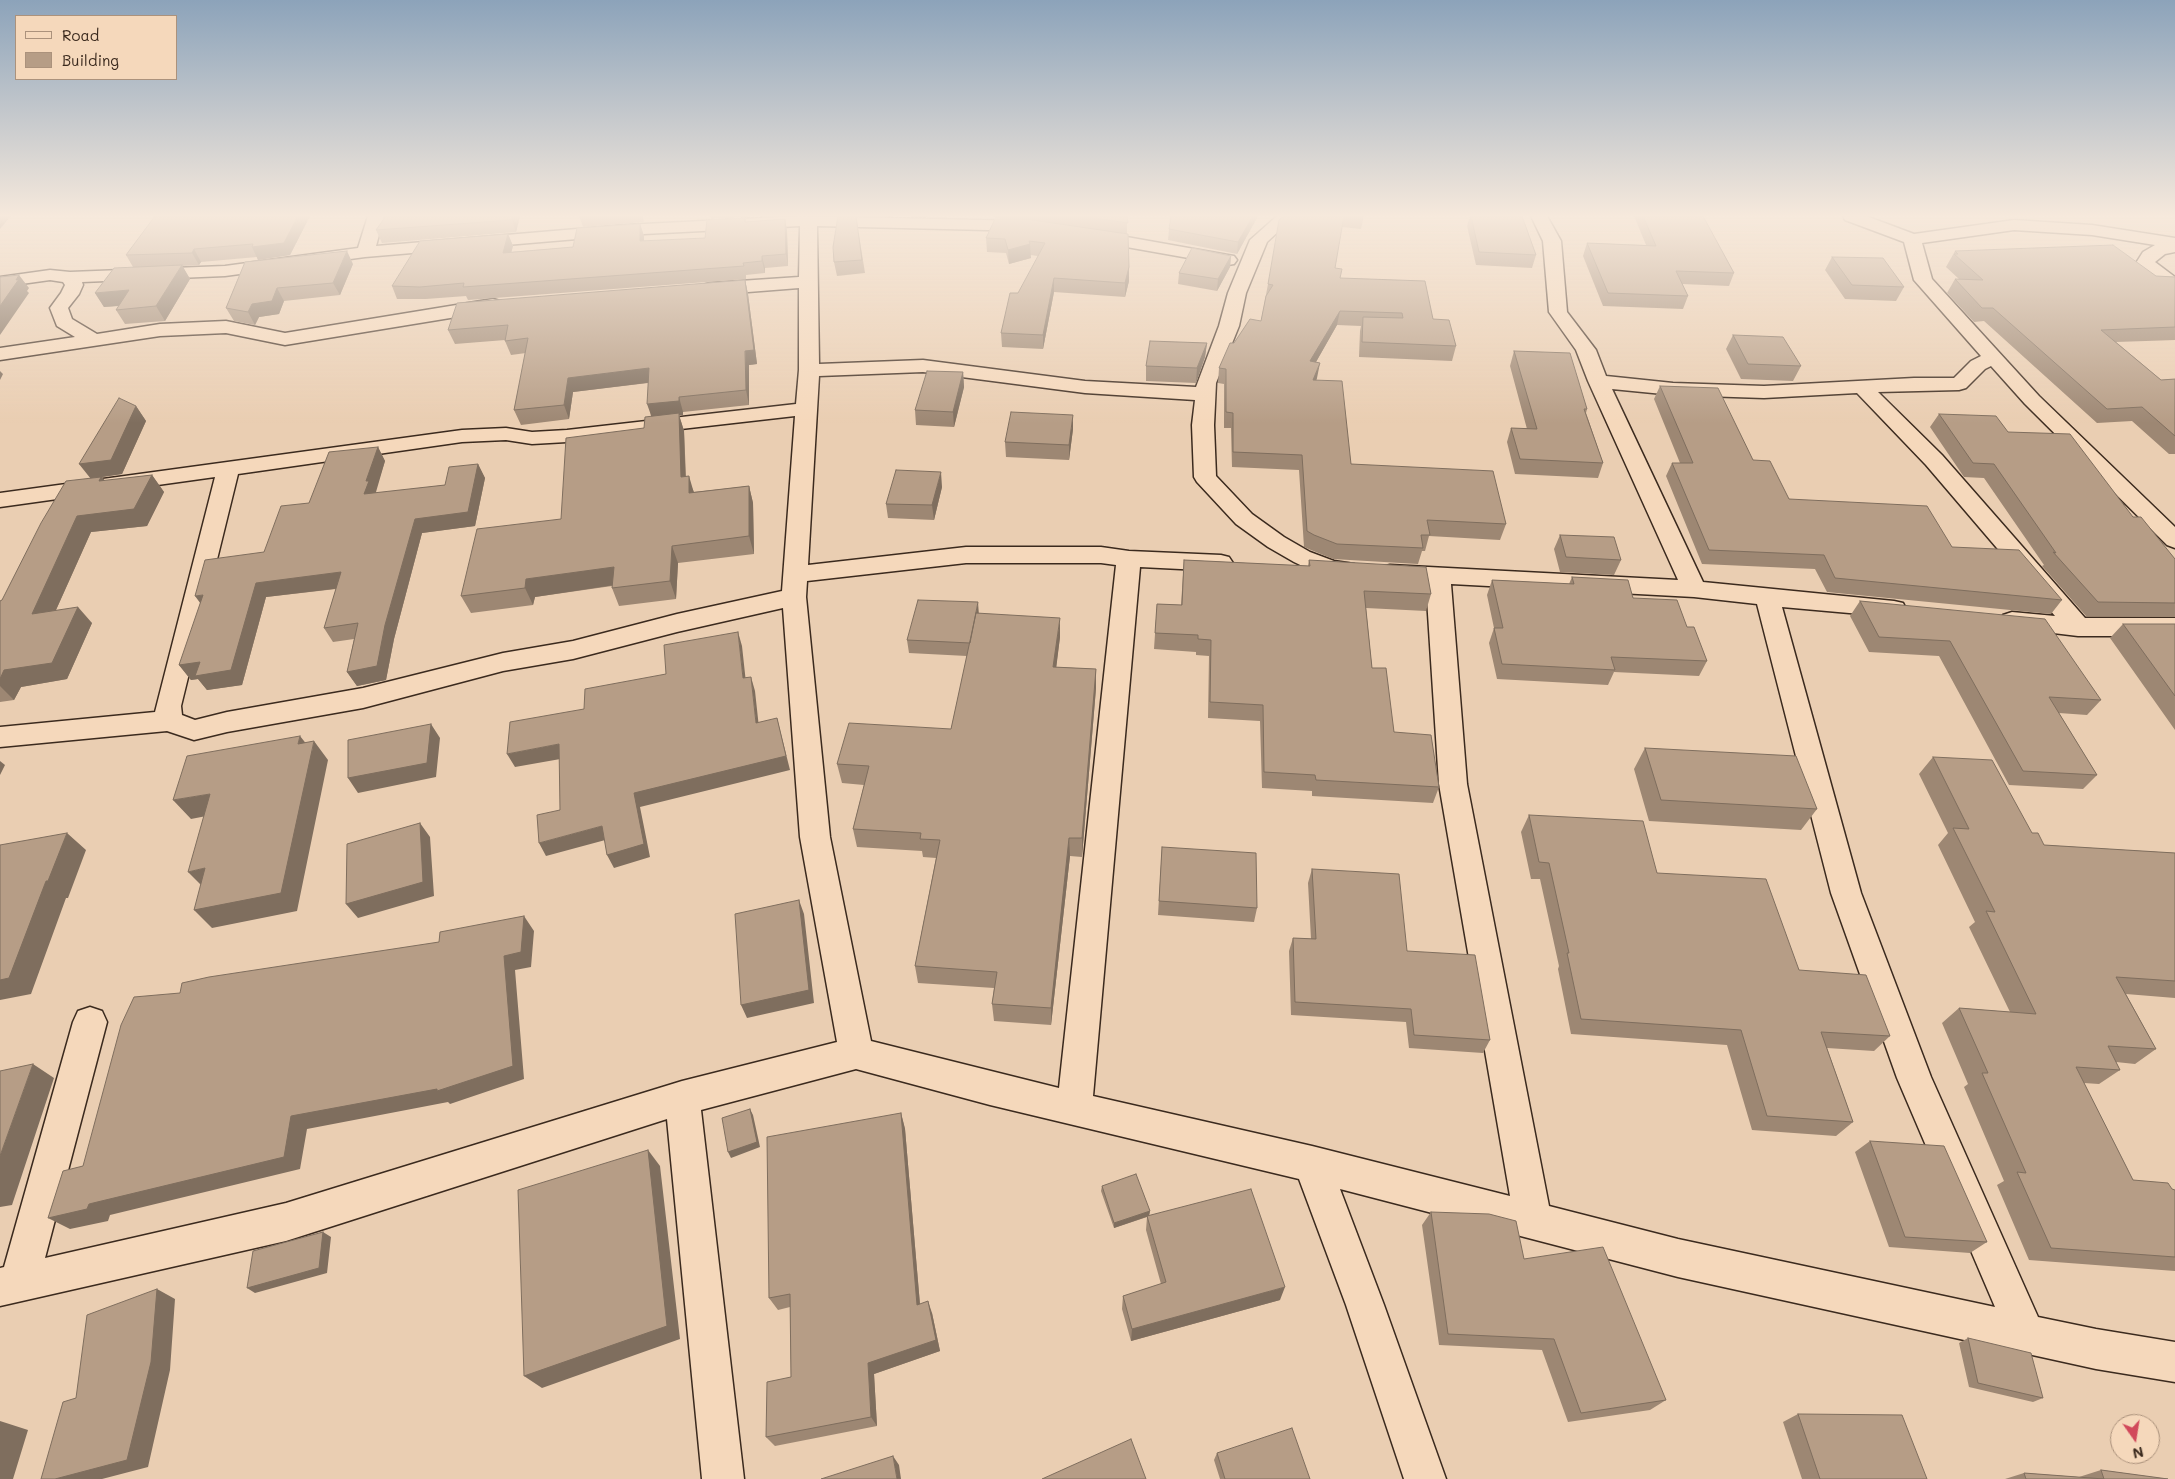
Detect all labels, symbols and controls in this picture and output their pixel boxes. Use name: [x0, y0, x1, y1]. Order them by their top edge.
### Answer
legend: [15, 15, 178, 80]
text: Road: [62, 25, 99, 45]
text: Building: [62, 50, 119, 70]
north arrow: [2110, 1414, 2160, 1464]
text: N: [2131, 1443, 2146, 1464]

